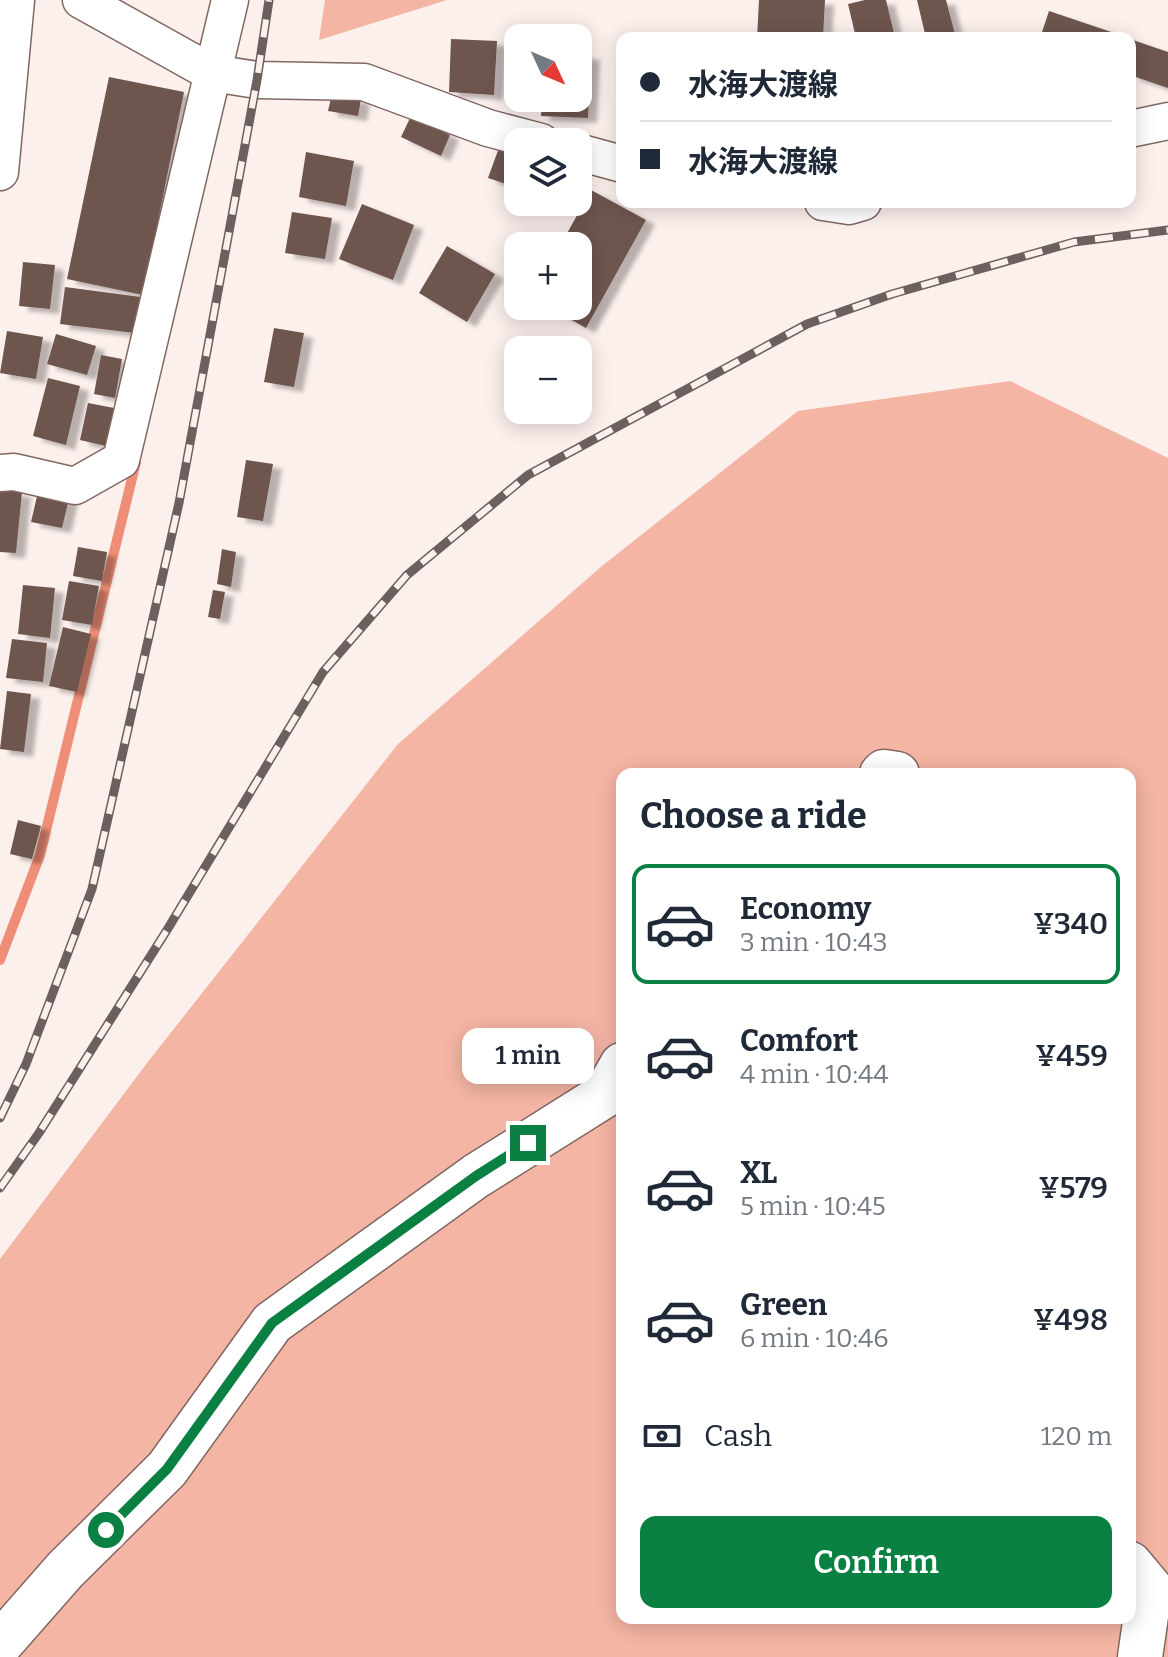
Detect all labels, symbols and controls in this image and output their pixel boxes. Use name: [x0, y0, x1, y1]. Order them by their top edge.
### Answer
north arrow: [504, 24, 592, 112]
map controls: [504, 24, 592, 424]
text: 水海大渡線: [688, 67, 838, 103]
button: layers: [504, 128, 592, 216]
text: 水海大渡線: [688, 144, 838, 180]
button: +: [504, 232, 592, 320]
button: −: [504, 336, 592, 424]
text: Choose a ride: [640, 794, 867, 838]
icon: car: [644, 888, 716, 960]
text: Economy: [740, 891, 871, 927]
text: ¥340: [1033, 906, 1108, 942]
text: 3 min · 10:43: [740, 927, 888, 958]
icon: car: [644, 1020, 716, 1092]
text: Comfort: [740, 1023, 858, 1059]
callout: 1 min: [462, 1027, 594, 1083]
text: ¥459: [1035, 1038, 1108, 1074]
text: 1 min: [495, 1040, 561, 1071]
text: 4 min · 10:44: [740, 1059, 889, 1090]
route end: [510, 1125, 546, 1161]
icon: car: [644, 1152, 716, 1224]
text: XL: [740, 1155, 777, 1191]
text: ¥579: [1039, 1170, 1108, 1206]
text: 5 min · 10:45: [740, 1191, 886, 1222]
icon: car: [644, 1284, 716, 1356]
text: Green: [740, 1287, 827, 1323]
text: ¥498: [1033, 1302, 1108, 1338]
text: 6 min · 10:46: [740, 1323, 889, 1354]
icon: cash: [640, 1414, 684, 1458]
text: Cash: [704, 1418, 772, 1454]
text: 120 m: [1041, 1421, 1112, 1452]
route start: [88, 1512, 124, 1548]
button: Confirm: [640, 1516, 1112, 1608]

